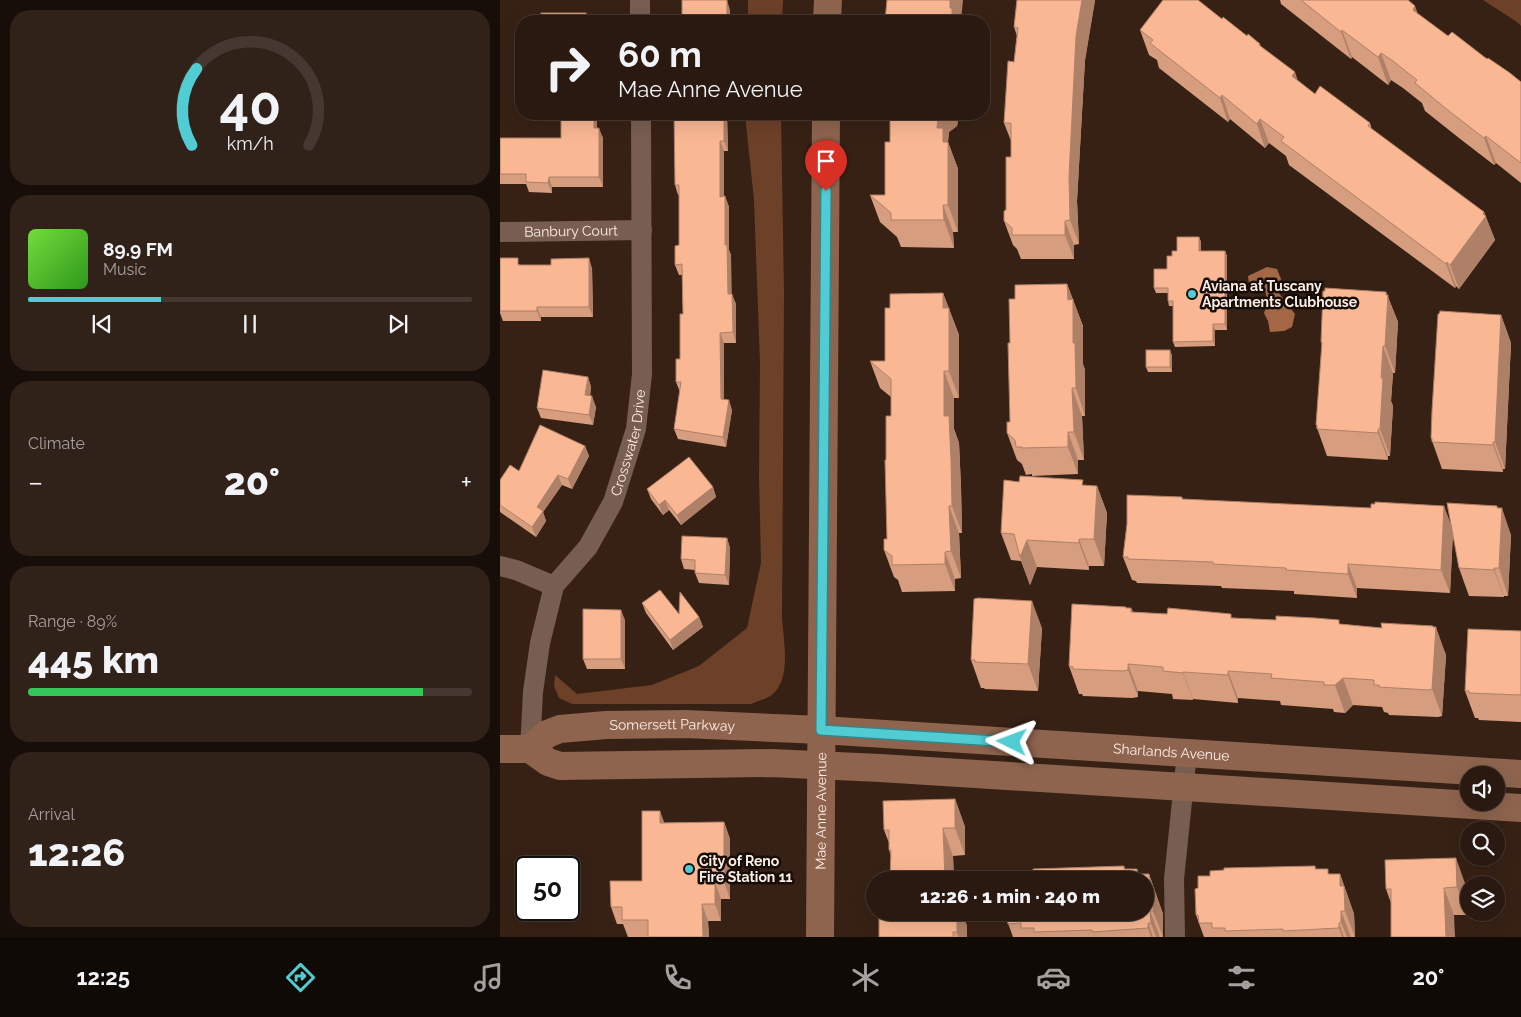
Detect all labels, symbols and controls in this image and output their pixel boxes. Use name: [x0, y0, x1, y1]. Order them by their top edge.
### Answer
text: 60 m: [618, 34, 702, 75]
icon: right: [535, 35, 600, 100]
text: 40: [219, 75, 281, 136]
text: Mae Anne Avenue: [618, 76, 803, 102]
text: km/h: [226, 133, 274, 154]
pin: [805, 140, 847, 191]
icon: arrive: [812, 147, 840, 175]
street label: Banbury Court: [524, 222, 618, 240]
text: 89.9 FM: [103, 238, 173, 260]
text: Music: [103, 260, 147, 279]
place label: Aviana at Tuscany Apartments Clubhouse: [1202, 278, 1358, 310]
marker: Aviana at Tuscany Apartments Clubhouse: [1186, 288, 1198, 300]
icon: previous: [88, 310, 116, 338]
icon: pause: [236, 310, 264, 338]
icon: next: [384, 310, 412, 338]
street label: Crosswater Drive: [607, 389, 648, 498]
text: Climate: [28, 434, 85, 453]
text: 20°: [224, 459, 280, 504]
text: −: [28, 466, 43, 499]
text: +: [460, 466, 472, 499]
text: Range · 89%: [28, 612, 117, 631]
text: 445 km: [28, 637, 159, 682]
position arrow: [985, 715, 1037, 767]
street label: Somersett Parkway: [609, 716, 736, 734]
street label: Sharlands Avenue: [1113, 740, 1230, 764]
street label: Mae Anne Avenue: [812, 752, 829, 870]
map controls: [1460, 766, 1505, 921]
button: sound: [1460, 766, 1505, 811]
text: Arrival: [28, 805, 75, 824]
button: search: [1460, 821, 1505, 866]
text: 12:26: [28, 830, 125, 875]
place label: City of Reno Fire Station 11: [699, 853, 793, 885]
speed limit sign: 50: [515, 856, 580, 921]
marker: City of Reno Fire Station 11: [683, 863, 695, 875]
button: layers: [1460, 876, 1505, 921]
text: 12:26 · 1 min · 240 m: [920, 885, 1100, 907]
icon: directions: [283, 960, 318, 995]
icon: music: [471, 960, 506, 995]
icon: phone: [660, 960, 695, 995]
icon: climate: [848, 960, 883, 995]
icon: car: [1036, 960, 1071, 995]
icon: filters: [1224, 960, 1259, 995]
text: 12:25: [77, 964, 130, 990]
text: 20°: [1412, 964, 1444, 990]

